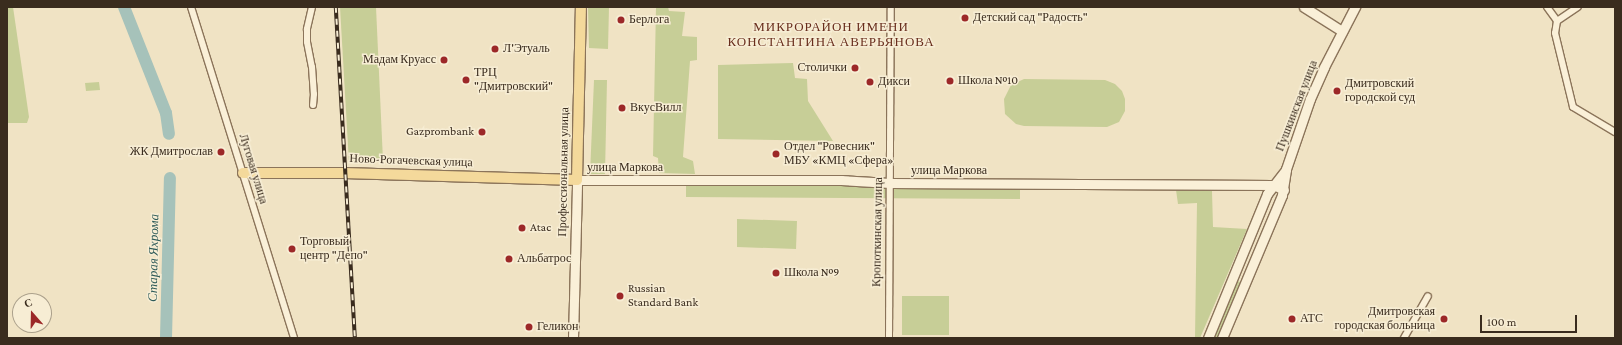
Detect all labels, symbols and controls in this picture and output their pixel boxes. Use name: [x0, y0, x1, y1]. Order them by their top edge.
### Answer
place label: Детский сад "Радость": [973, 11, 1088, 25]
place label: Берлога: [629, 13, 669, 27]
marker: Детский сад "Радость": [960, 13, 970, 23]
marker: Берлога: [616, 15, 626, 25]
district label: МИКРОРАЙОН ИМЕНИ КОНСТАНТИНА АВЕРЬЯНОВА: [727, 20, 935, 51]
place label: Л'Этуаль: [503, 42, 550, 56]
marker: Л'Этуаль: [490, 44, 500, 54]
place label: Мадам Круасс: [363, 53, 436, 67]
marker: Мадам Круасс: [439, 55, 449, 65]
street label: Пушкинская улица: [1273, 58, 1321, 154]
place label: Столички: [798, 61, 847, 75]
marker: Столички: [850, 63, 860, 73]
place label: ТРЦ "Дмитровский": [474, 66, 553, 94]
place label: Школа №10: [958, 74, 1018, 88]
marker: ТРЦ "Дмитровский": [461, 75, 471, 85]
place label: Дикси: [878, 75, 910, 89]
marker: Школа №10: [945, 76, 955, 86]
marker: Дикси: [865, 77, 875, 87]
place label: Дмитровский городской суд: [1345, 77, 1415, 105]
marker: Дмитровский городской суд: [1332, 86, 1342, 96]
place label: ВкусВилл: [630, 101, 681, 115]
marker: ВкусВилл: [617, 103, 627, 113]
street label: Профессиональная улица: [556, 107, 572, 237]
place label: Gazprombank: [406, 125, 474, 139]
marker: Gazprombank: [477, 127, 487, 137]
street label: Луговая улица: [235, 132, 271, 206]
place label: Отдел "Ровесник" МБУ «КМЦ «Сфера»: [784, 140, 893, 168]
place label: ЖК Дмитрослав: [130, 145, 213, 159]
marker: ЖК Дмитрослав: [216, 147, 226, 157]
marker: Отдел "Ровесник" МБУ «КМЦ «Сфера»: [771, 149, 781, 159]
street label: Ново-Рогачевская улица: [349, 152, 473, 170]
street label: улица Маркова: [587, 161, 663, 175]
street label: улица Маркова: [911, 164, 987, 178]
street label: Кропоткинская улица: [870, 177, 886, 287]
water label: Старая Яхрома: [145, 214, 163, 302]
place label: Atac: [530, 221, 551, 235]
marker: Atac: [517, 223, 527, 233]
place label: Торговый центр "Депо": [300, 235, 368, 263]
marker: Торговый центр "Депо": [287, 244, 297, 254]
place label: Альбатрос: [517, 252, 571, 266]
marker: Альбатрос: [504, 254, 514, 264]
place label: Школа №9: [784, 266, 839, 280]
marker: Школа №9: [771, 268, 781, 278]
place label: Russian Standard Bank: [628, 282, 698, 310]
marker: Russian Standard Bank: [615, 291, 625, 301]
north arrow: [12, 293, 52, 333]
text: С: [22, 296, 34, 310]
place label: Дмитровская городская больница: [1335, 305, 1435, 333]
scale bar: [1482, 307, 1579, 333]
place label: АТС: [1300, 312, 1323, 326]
marker: Дмитровская городская больница: [1438, 313, 1450, 325]
marker: АТС: [1287, 314, 1297, 324]
text: 100 m: [1487, 315, 1516, 329]
place label: Геликон: [537, 320, 578, 334]
marker: Геликон: [524, 322, 534, 332]

